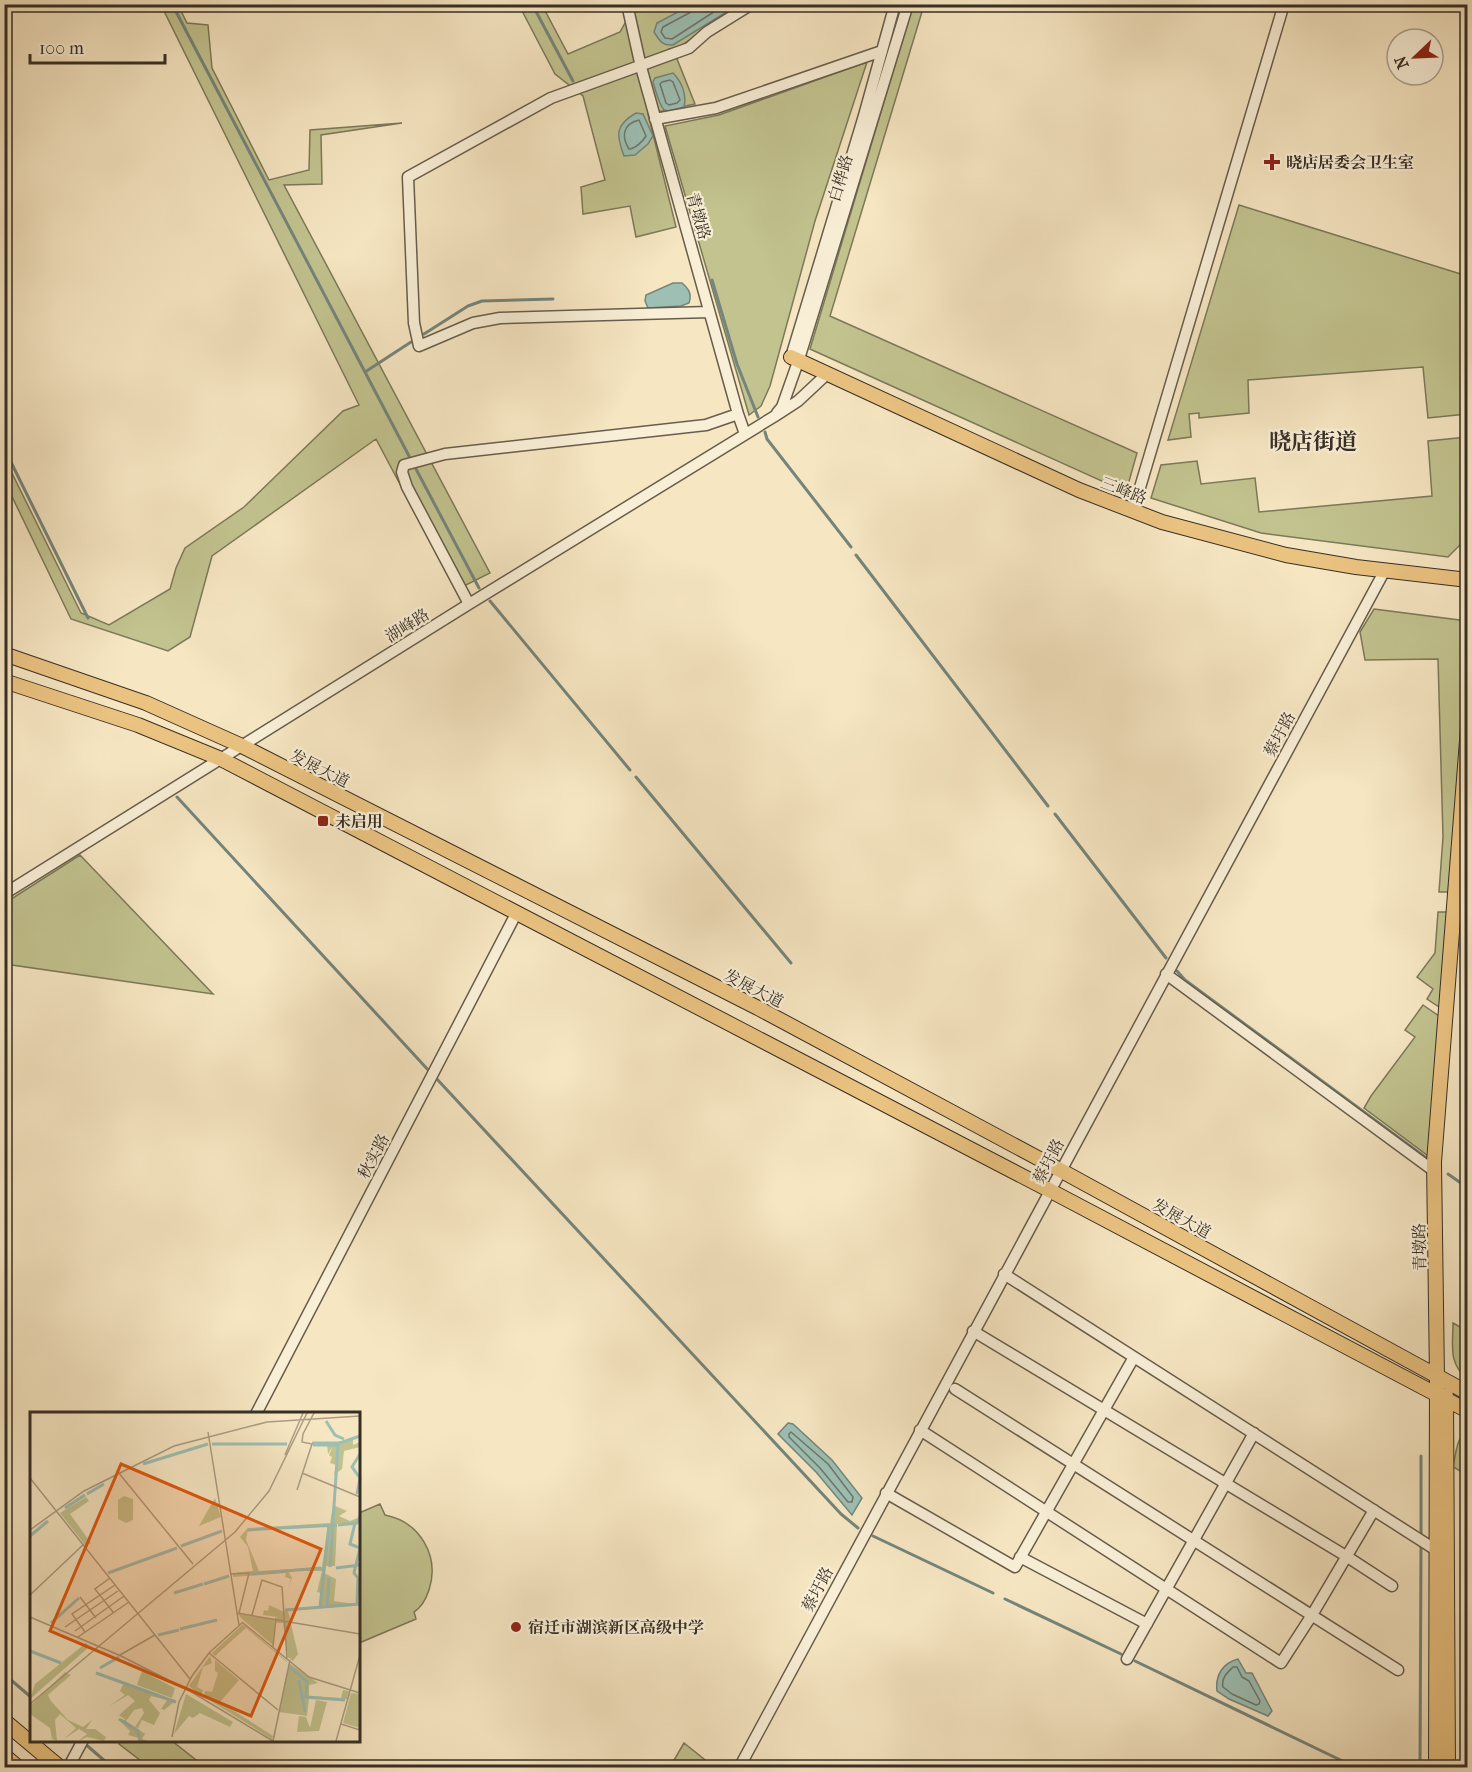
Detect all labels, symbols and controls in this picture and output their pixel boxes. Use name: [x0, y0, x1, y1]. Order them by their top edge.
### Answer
scale bar: [30, 27, 165, 65]
north arrow: [1385, 27, 1445, 87]
text: 100 m: [39, 38, 84, 59]
text: N: [1390, 53, 1413, 72]
street label: 白桦路: [824, 152, 857, 204]
marker: 晓店居委会卫生室: [1263, 153, 1281, 171]
place label: 晓店居委会卫生室: [1286, 153, 1414, 172]
street label: 青墩路: [683, 190, 714, 242]
district label: 晓店街道: [1269, 429, 1357, 455]
street label: 三峰路: [1098, 473, 1150, 508]
street label: 湖峰路: [382, 605, 433, 646]
street label: 蔡圩路: [1260, 709, 1299, 760]
street label: 发展大道: [287, 745, 353, 791]
place label: 未启用: [335, 812, 383, 831]
marker: 未启用: [316, 814, 330, 828]
street label: 发展大道: [721, 965, 787, 1011]
street label: 秋实路: [354, 1131, 393, 1182]
street label: 蔡圩路: [1029, 1136, 1068, 1187]
street label: 发展大道: [1149, 1195, 1214, 1242]
street label: 青墩路: [1410, 1223, 1429, 1271]
inset map: [30, 1412, 360, 1742]
street label: 蔡圩路: [798, 1564, 837, 1615]
place label: 宿迁市湖滨新区高级中学: [528, 1618, 704, 1637]
marker: 宿迁市湖滨新区高级中学: [509, 1620, 523, 1634]

